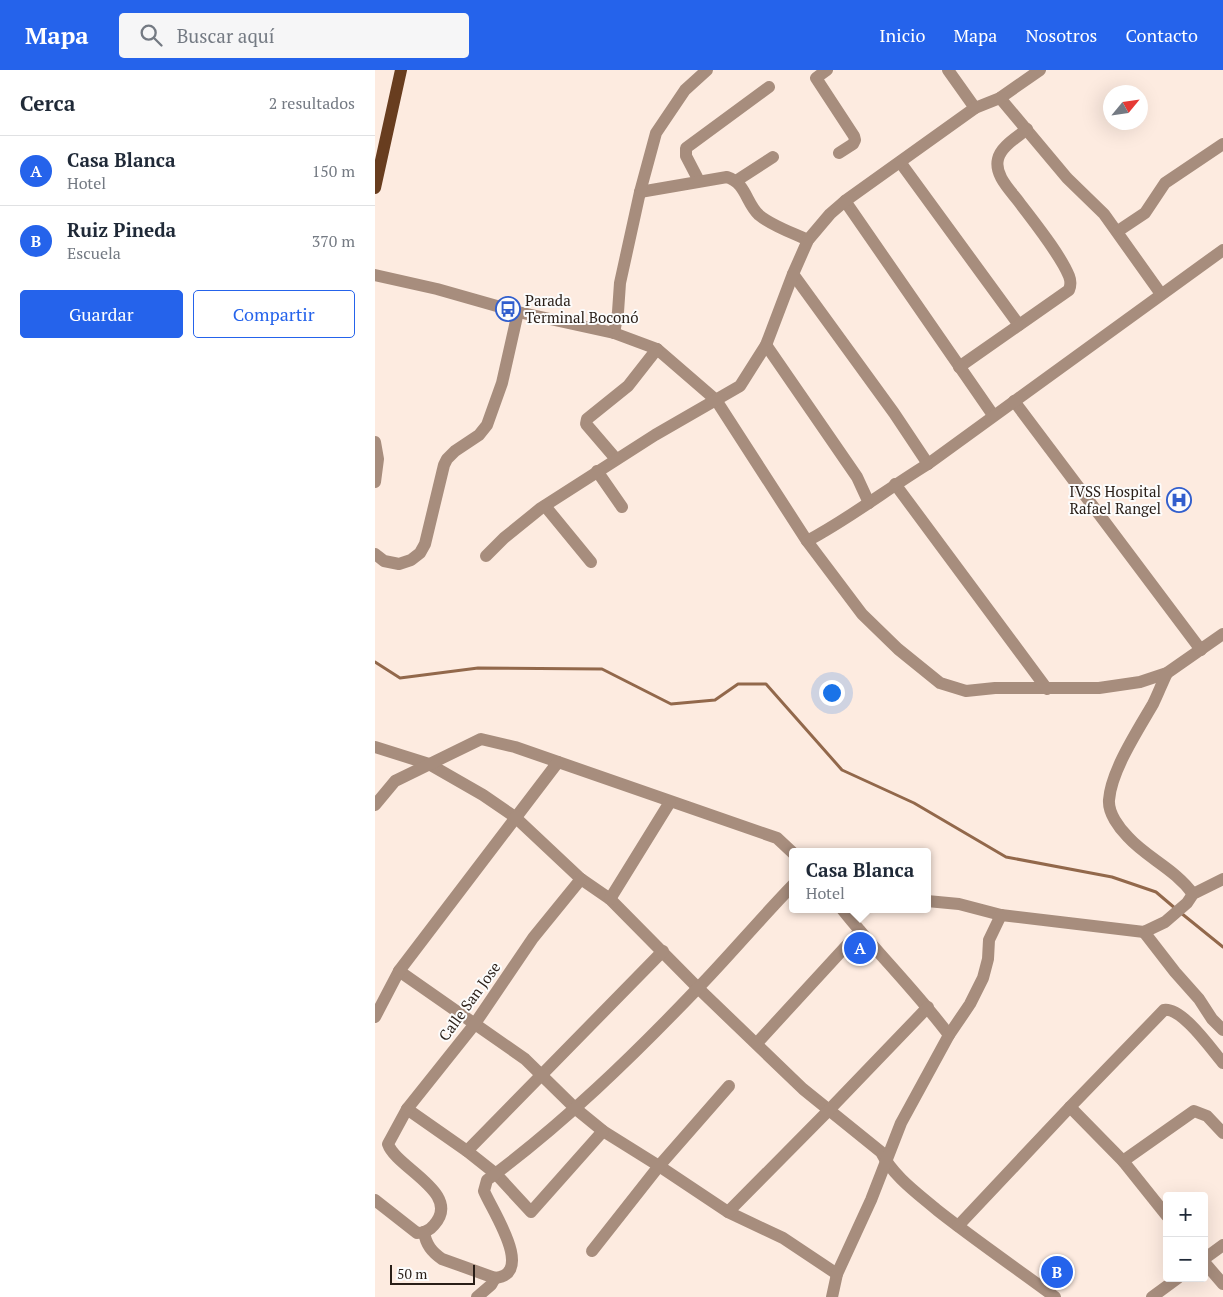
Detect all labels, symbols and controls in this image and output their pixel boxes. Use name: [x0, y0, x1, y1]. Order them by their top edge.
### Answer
search box: [119, 13, 469, 58]
text: Mapa: [25, 19, 89, 51]
icon: search: [137, 21, 165, 49]
text: Buscar aquí: [177, 23, 274, 48]
text: Inicio: [879, 23, 925, 47]
text: Mapa: [953, 23, 997, 47]
text: Nosotros: [1025, 23, 1097, 47]
text: Contacto: [1125, 23, 1198, 47]
north arrow: [1103, 85, 1148, 130]
text: Cerca: [20, 89, 75, 117]
text: 2 resultados: [269, 92, 355, 114]
text: Casa Blanca: [67, 147, 176, 172]
text: A: [30, 160, 42, 182]
text: 150 m: [312, 160, 355, 182]
text: Hotel: [67, 172, 106, 194]
text: Ruiz Pineda: [67, 217, 176, 242]
text: B: [31, 230, 41, 252]
text: 370 m: [312, 230, 355, 252]
text: Escuela: [67, 242, 121, 264]
button: Guardar: [20, 290, 183, 338]
button: Compartir: [193, 290, 355, 338]
place label: Parada Terminal Boconó: [525, 290, 639, 327]
bus stop icon: Parada Terminal Boconó: [495, 296, 521, 322]
place label: IVSS Hospital Rafael Rangel: [1069, 481, 1161, 518]
hospital icon: IVSS Hospital Rafael Rangel: [1166, 487, 1192, 513]
your location: [819, 680, 845, 706]
popup: [789, 848, 931, 913]
text: Casa Blanca: [806, 857, 914, 882]
text: Hotel: [806, 882, 845, 904]
pin: A: [844, 929, 876, 967]
street label: Calle San Jose: [434, 957, 504, 1045]
map controls: [1163, 1192, 1208, 1282]
button: +: [1163, 1192, 1208, 1237]
button: −: [1163, 1237, 1208, 1282]
pin: B: [1041, 1253, 1073, 1291]
scale bar: [390, 1262, 475, 1285]
text: 50 m: [397, 1264, 427, 1283]

